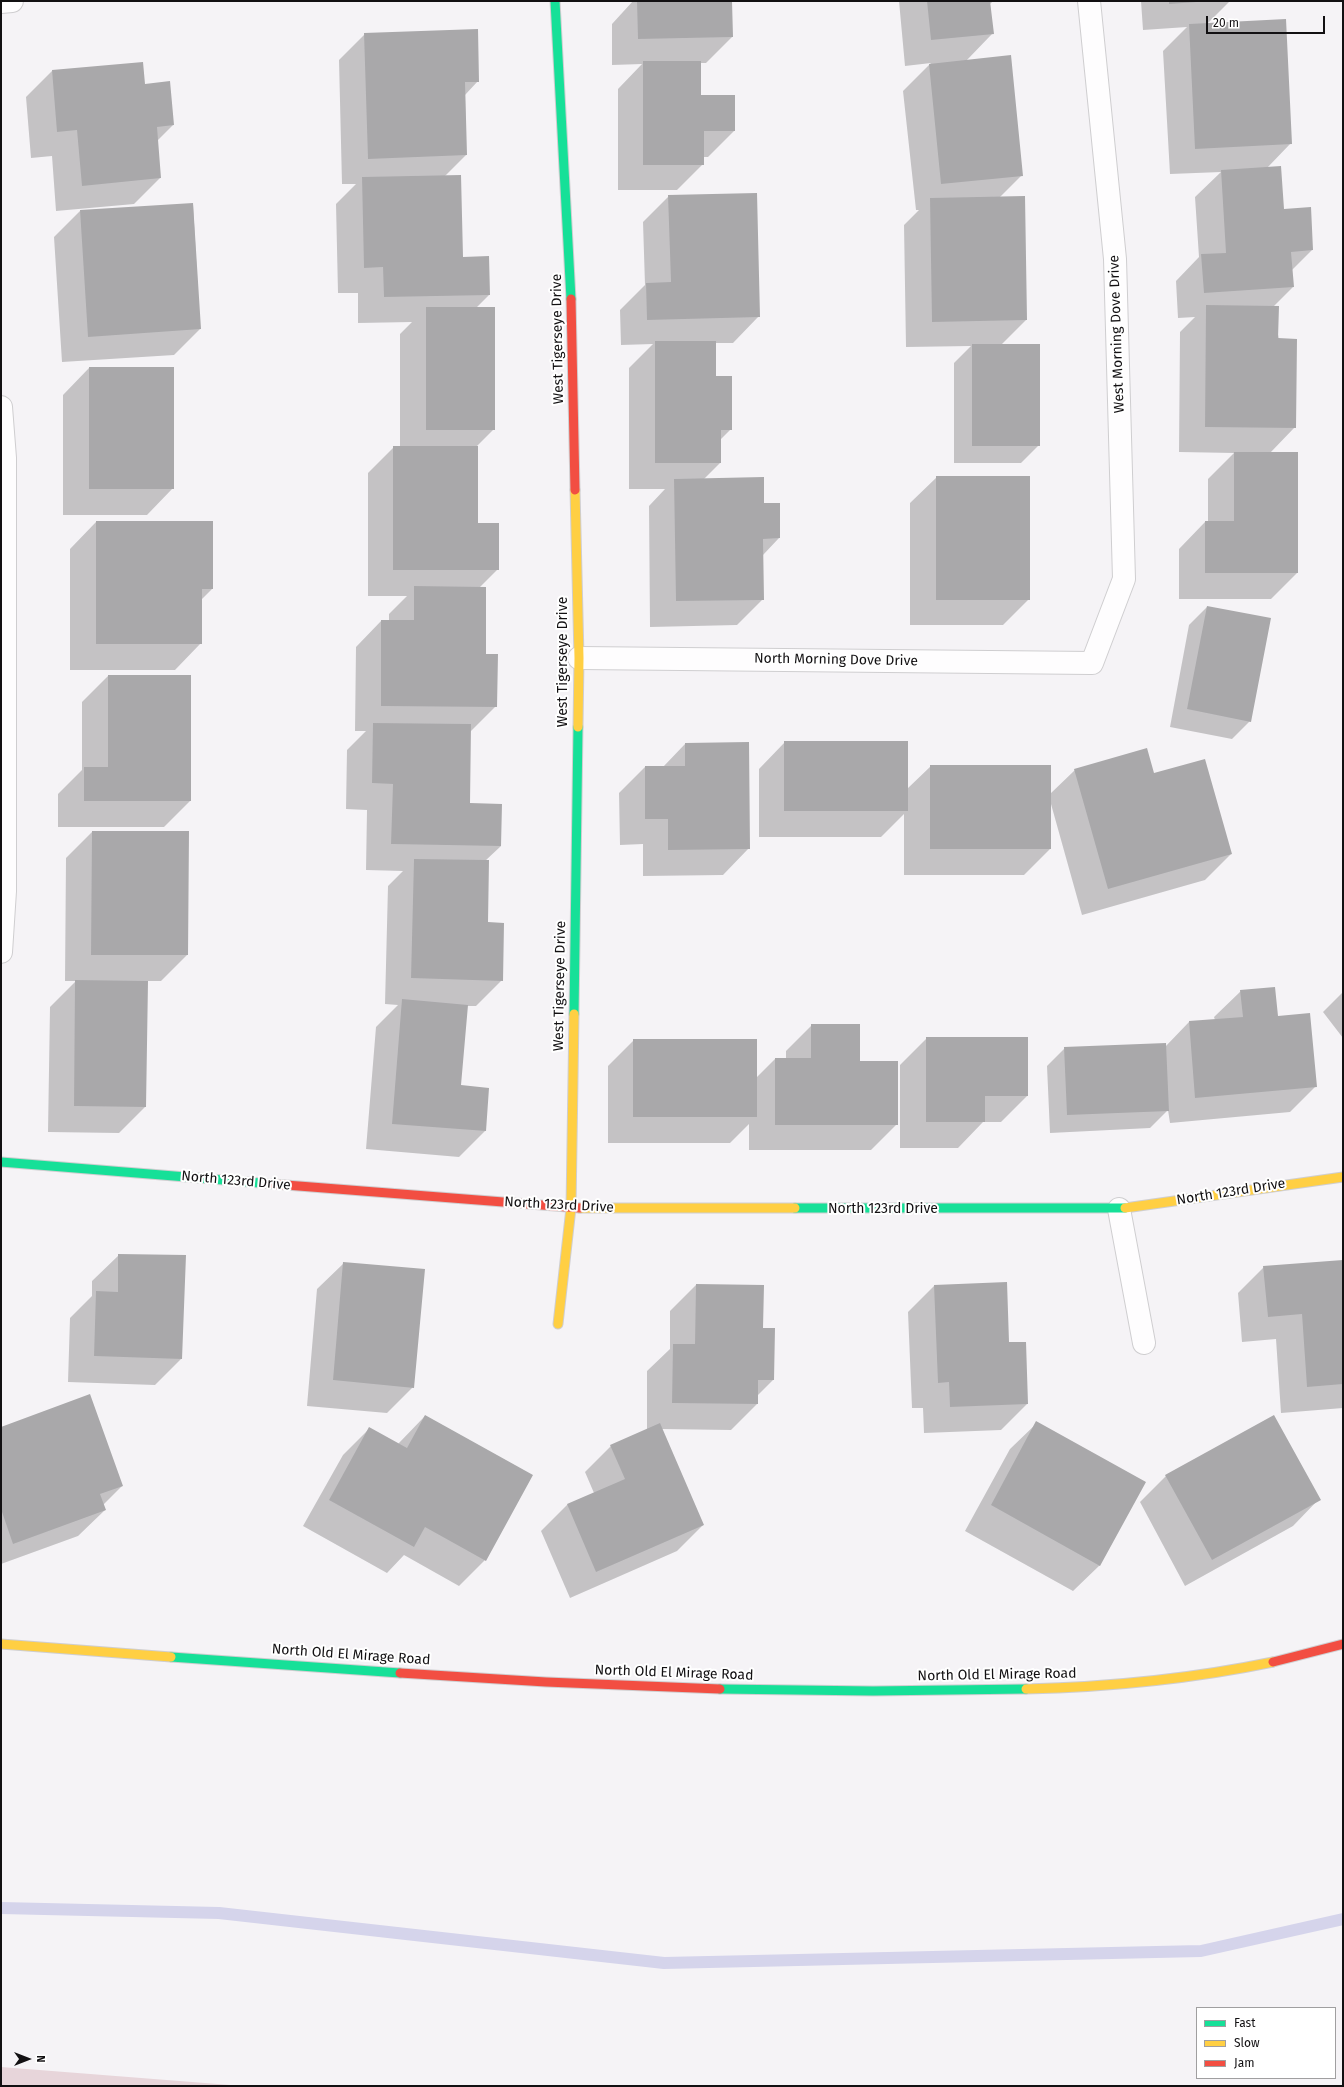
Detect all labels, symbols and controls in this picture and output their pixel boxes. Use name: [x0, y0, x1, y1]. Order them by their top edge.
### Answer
scale bar: [1208, 8, 1327, 34]
text: 20 m: [1213, 16, 1239, 30]
street label: West Morning Dove Drive: [1106, 255, 1128, 413]
street label: West Tigerseye Drive: [548, 274, 568, 404]
street label: West Tigerseye Drive: [555, 597, 571, 727]
street label: North Morning Dove Drive: [754, 650, 918, 670]
street label: West Tigerseye Drive: [550, 921, 570, 1051]
street label: North 123rd Drive: [181, 1168, 291, 1194]
street label: North 123rd Drive: [1175, 1175, 1287, 1209]
street label: North 123rd Drive: [504, 1194, 614, 1216]
street label: North 123rd Drive: [828, 1201, 938, 1217]
street label: North Old El Mirage Road: [271, 1641, 431, 1669]
street label: North Old El Mirage Road: [594, 1662, 754, 1684]
street label: North Old El Mirage Road: [917, 1665, 1077, 1685]
legend: [1196, 2007, 1336, 2079]
text: Fast: [1234, 2016, 1256, 2030]
text: Slow: [1234, 2036, 1260, 2050]
north arrow: [8, 2039, 48, 2079]
text: N: [34, 2055, 47, 2063]
text: Jam: [1234, 2056, 1254, 2070]

